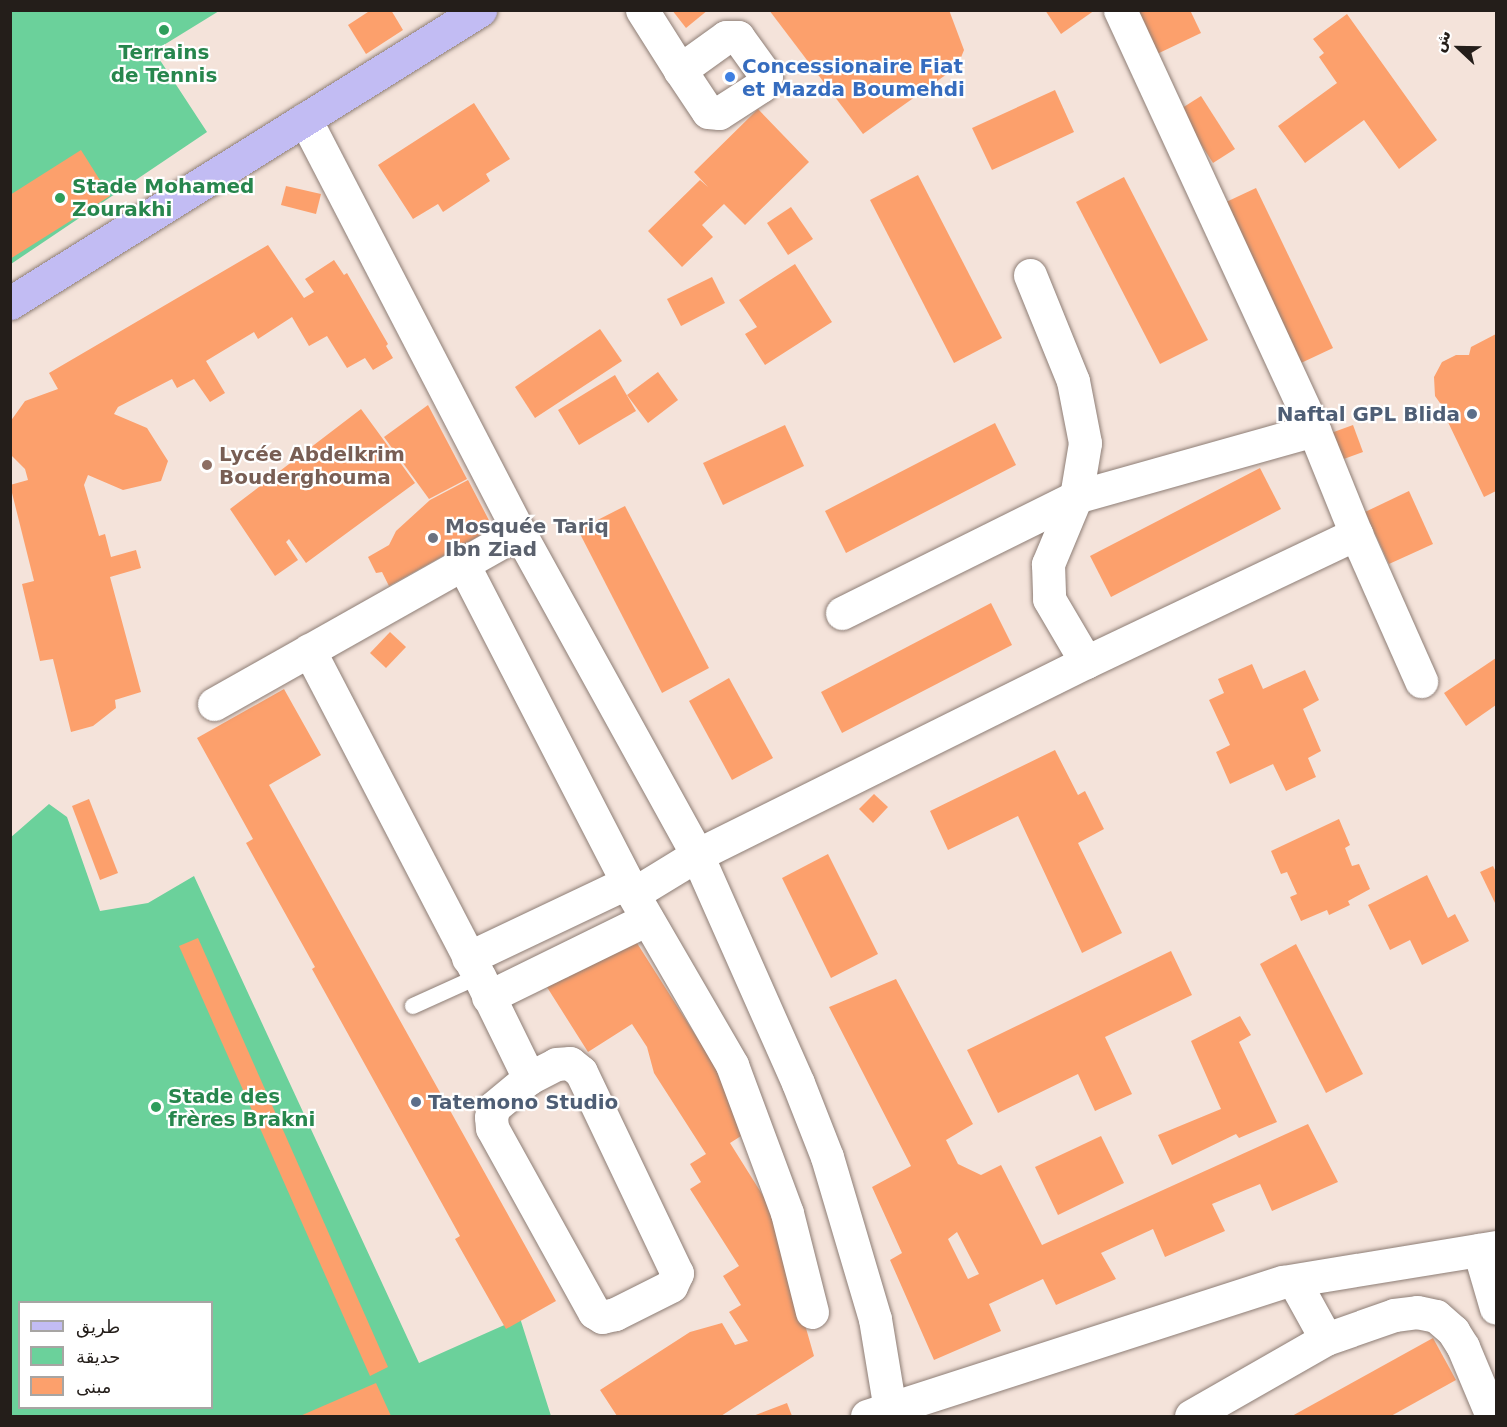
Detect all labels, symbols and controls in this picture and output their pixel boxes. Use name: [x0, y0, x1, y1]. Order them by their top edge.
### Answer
north arrow: [1429, 18, 1489, 78]
marker: Terrains de Tennis: [157, 23, 171, 37]
text: ش: [1429, 27, 1455, 55]
place label: Terrains de Tennis: [111, 40, 217, 87]
place label: Concessionaire Fiat et Mazda Boumehdi: [742, 54, 965, 101]
marker: Concessionaire Fiat et Mazda Boumehdi: [723, 70, 737, 84]
place label: Stade Mohamed Zourakhi: [72, 174, 254, 221]
marker: Stade Mohamed Zourakhi: [53, 191, 67, 205]
place label: Naftal GPL Blida: [1277, 402, 1460, 426]
marker: Naftal GPL Blida: [1465, 407, 1479, 421]
place label: Lycée Abdelkrim Bouderghouma: [219, 442, 405, 489]
marker: Lycée Abdelkrim Bouderghouma: [200, 458, 214, 472]
place label: Mosquée Tariq Ibn Ziad: [445, 514, 609, 561]
marker: Mosquée Tariq Ibn Ziad: [426, 531, 440, 545]
place label: Stade des frères Brakni: [168, 1084, 315, 1131]
place label: Tatemono Studio: [428, 1090, 618, 1114]
marker: Tatemono Studio: [409, 1095, 423, 1109]
marker: Stade des frères Brakni: [149, 1100, 163, 1114]
legend: [18, 1301, 213, 1409]
text: طريق: [76, 1316, 120, 1337]
text: حديقة: [76, 1346, 120, 1367]
text: مبنى: [76, 1376, 112, 1397]

